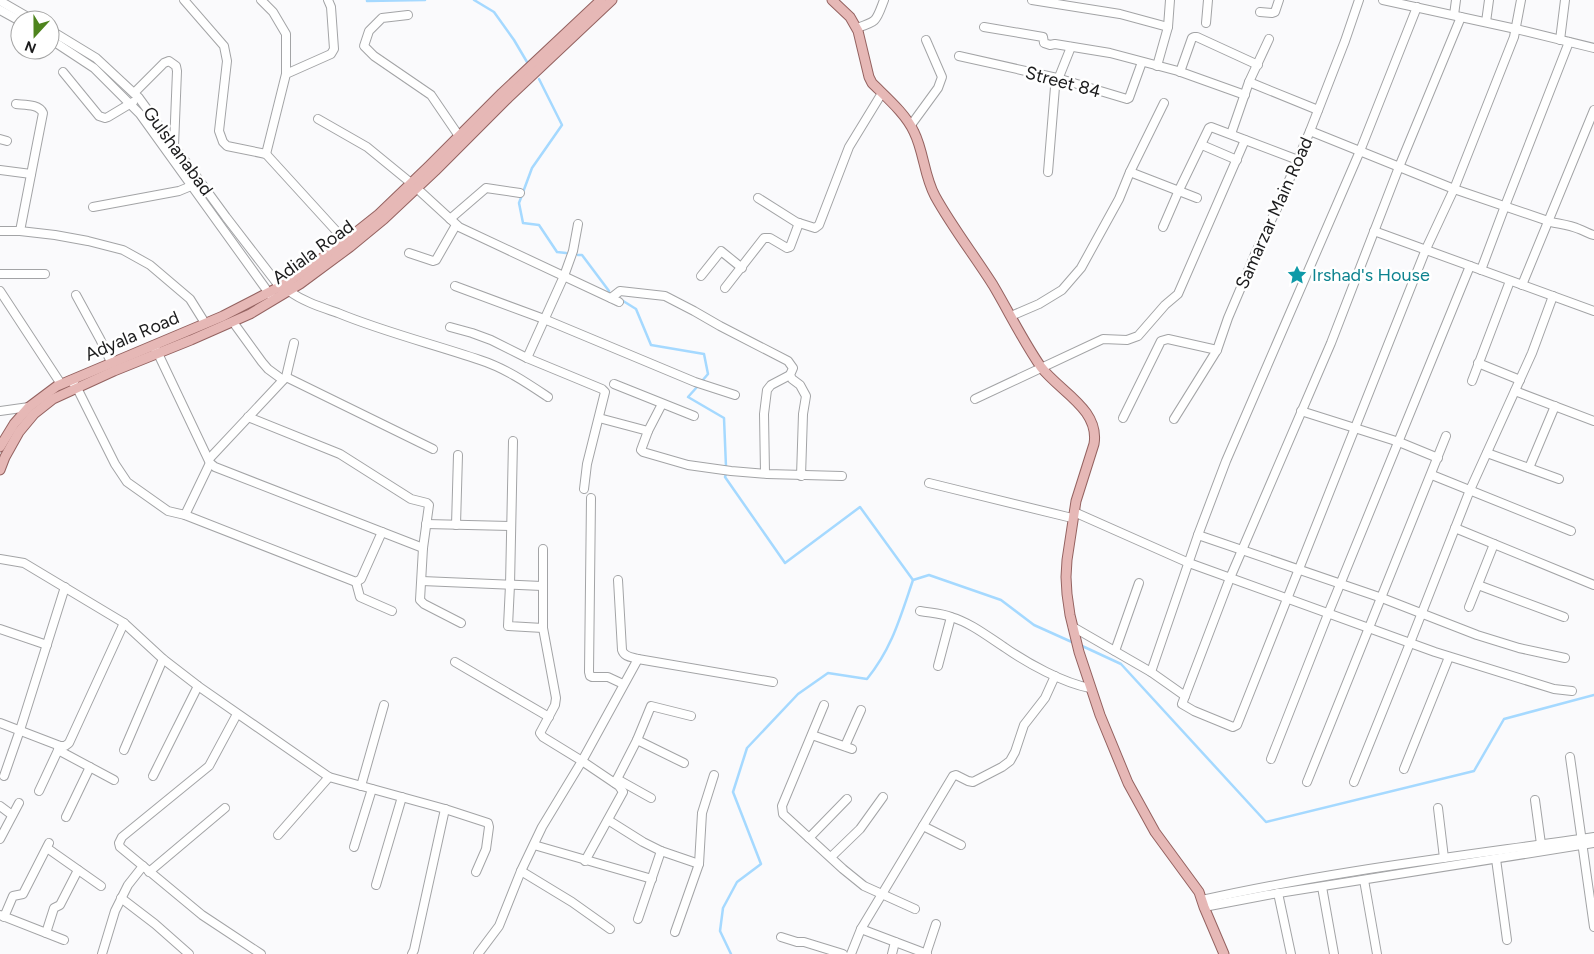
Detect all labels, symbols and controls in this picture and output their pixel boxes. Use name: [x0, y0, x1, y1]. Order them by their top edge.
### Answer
north arrow: [10, 10, 60, 60]
text: N: [22, 37, 39, 57]
street label: Street 84: [1023, 61, 1103, 103]
street label: Gulshanabad: [138, 102, 218, 200]
street label: Samarzar Main Road: [1231, 134, 1317, 292]
street label: Adiala Road: [268, 215, 358, 289]
place icon: Irshad's House: [1286, 264, 1308, 286]
place label: Irshad's House: [1312, 264, 1430, 286]
street label: Adyala Road: [82, 306, 182, 366]

